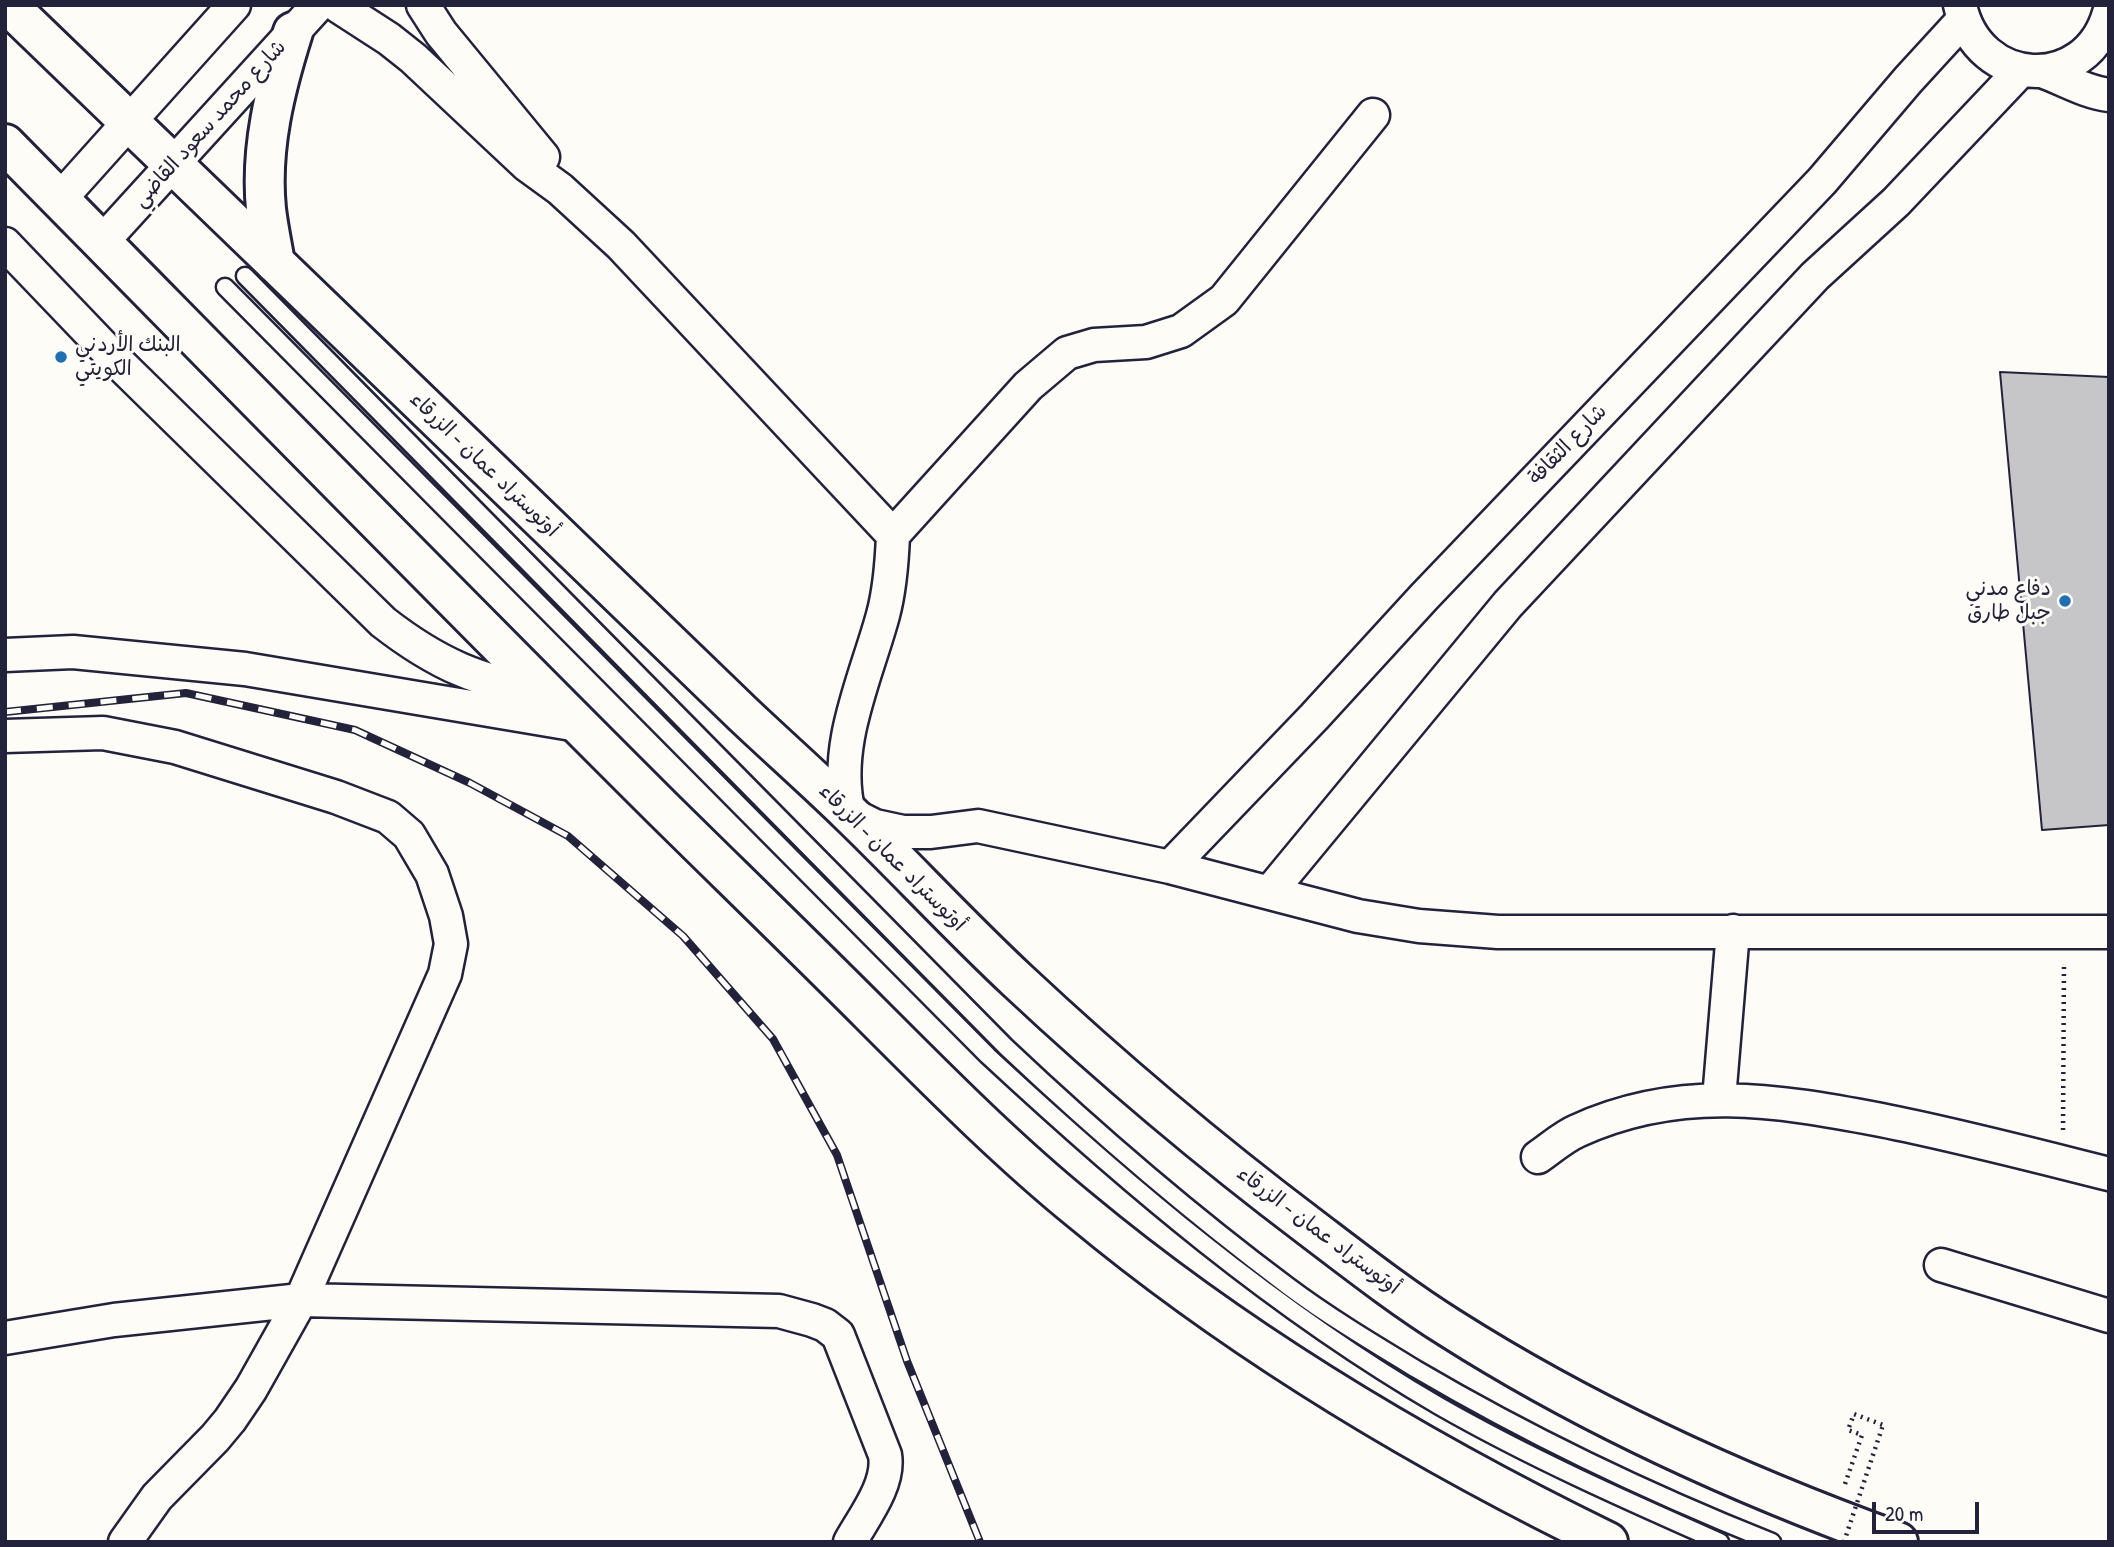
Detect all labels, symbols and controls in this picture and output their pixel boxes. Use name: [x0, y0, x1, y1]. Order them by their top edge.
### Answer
street label: شارع محمد سعود القاضي: [128, 35, 292, 213]
place label: البنك الأردني الكويتي: [75, 332, 181, 382]
marker: البنك الأردني الكويتي: [53, 349, 69, 365]
street label: أوتوستراد عمان - الزرقاء: [404, 387, 564, 543]
street label: شارع الثقافة: [1523, 399, 1613, 491]
place label: دفاع مدني جبل طارق: [1965, 576, 2051, 626]
marker: دفاع مدني جبل طارق: [2057, 593, 2073, 609]
street label: أوتوستراد عمان - الزرقاء: [813, 779, 971, 937]
street label: أوتوستراد عمان - الزرقاء: [1231, 1161, 1405, 1301]
scale bar: [1876, 1488, 1983, 1532]
text: 20 m: [1885, 1499, 1923, 1528]

